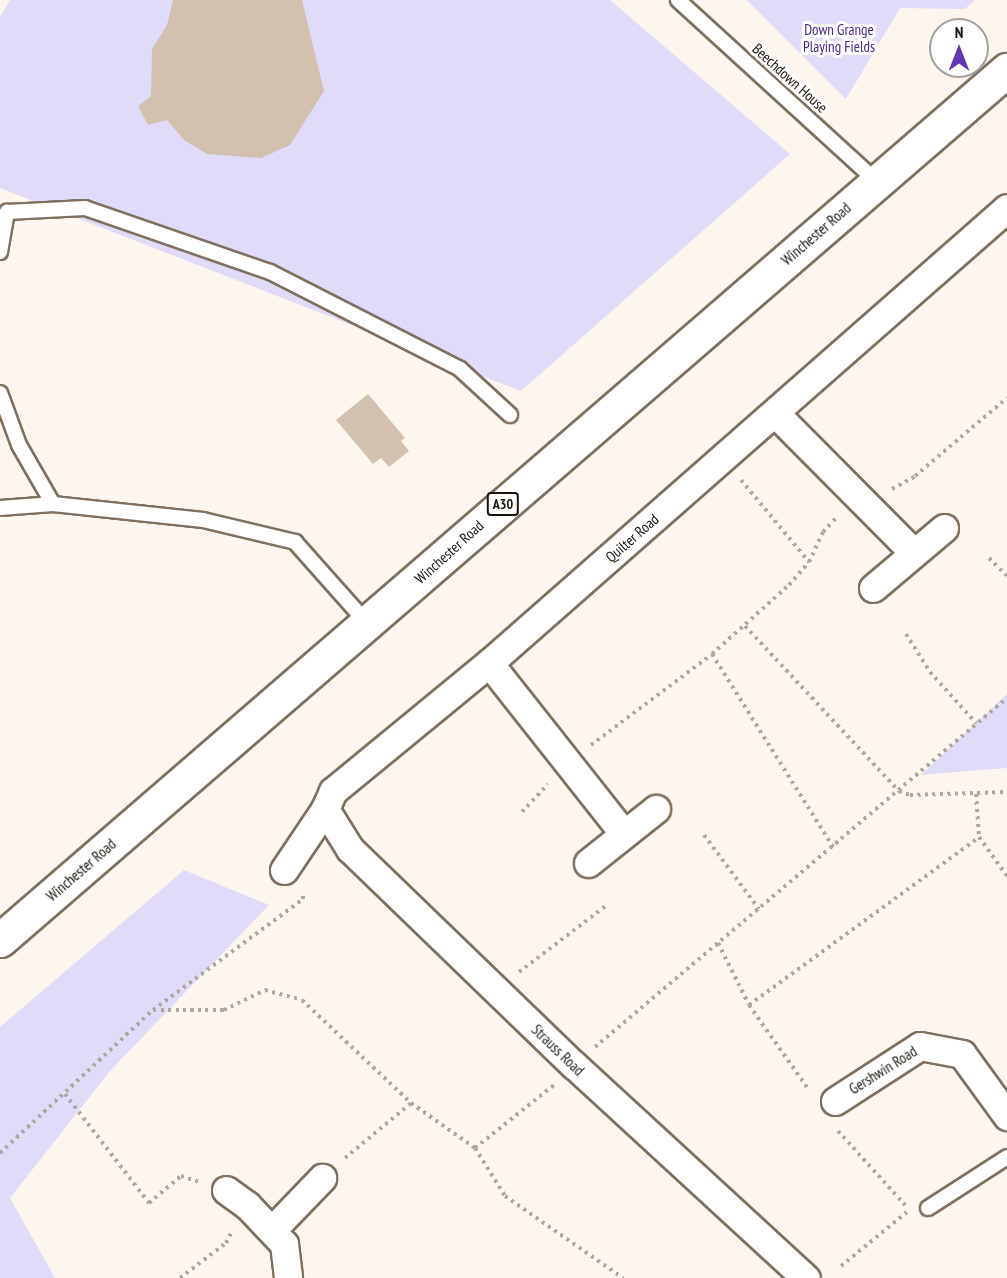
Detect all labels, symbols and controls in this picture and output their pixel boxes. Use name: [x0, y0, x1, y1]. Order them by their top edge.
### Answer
north arrow: [929, 18, 989, 78]
park label: Down Grange Playing Fields: [803, 20, 875, 55]
text: N: [955, 22, 963, 42]
street label: Beechdown House: [749, 40, 831, 116]
street label: Winchester Road: [778, 199, 854, 269]
road number: A30: [486, 493, 520, 515]
street label: Quilter Road: [602, 510, 662, 566]
street label: Winchester Road: [411, 516, 487, 588]
street label: Winchester Road: [43, 835, 119, 905]
street label: Strauss Road: [528, 1021, 588, 1079]
street label: Gershwin Road: [846, 1042, 920, 1098]

